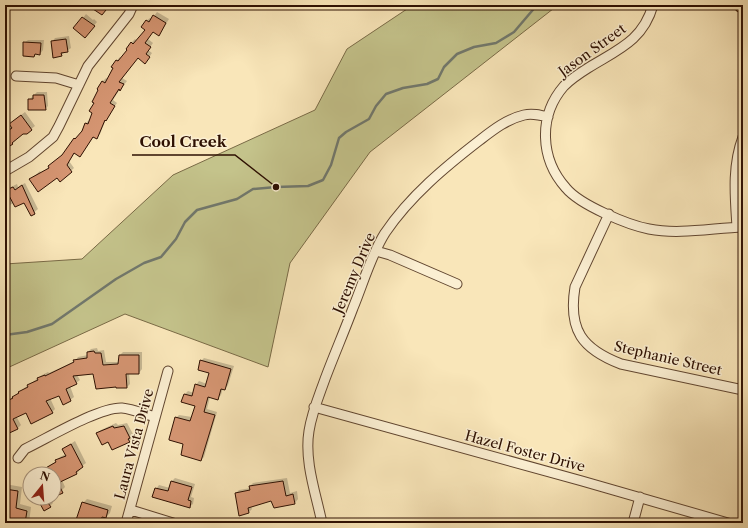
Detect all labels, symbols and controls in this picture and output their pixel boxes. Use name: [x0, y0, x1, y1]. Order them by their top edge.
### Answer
street label: Jason Street: [553, 19, 629, 82]
callout: Cool Creek: [132, 128, 235, 155]
text: Cool Creek: [139, 132, 228, 151]
street label: Jeremy Drive: [328, 230, 379, 318]
street label: Stephanie Street: [612, 337, 724, 379]
street label: Laura Vista Drive: [111, 386, 157, 501]
street label: Hazel Foster Drive: [463, 426, 587, 476]
north arrow: [22, 466, 62, 506]
text: N: [38, 468, 52, 485]

